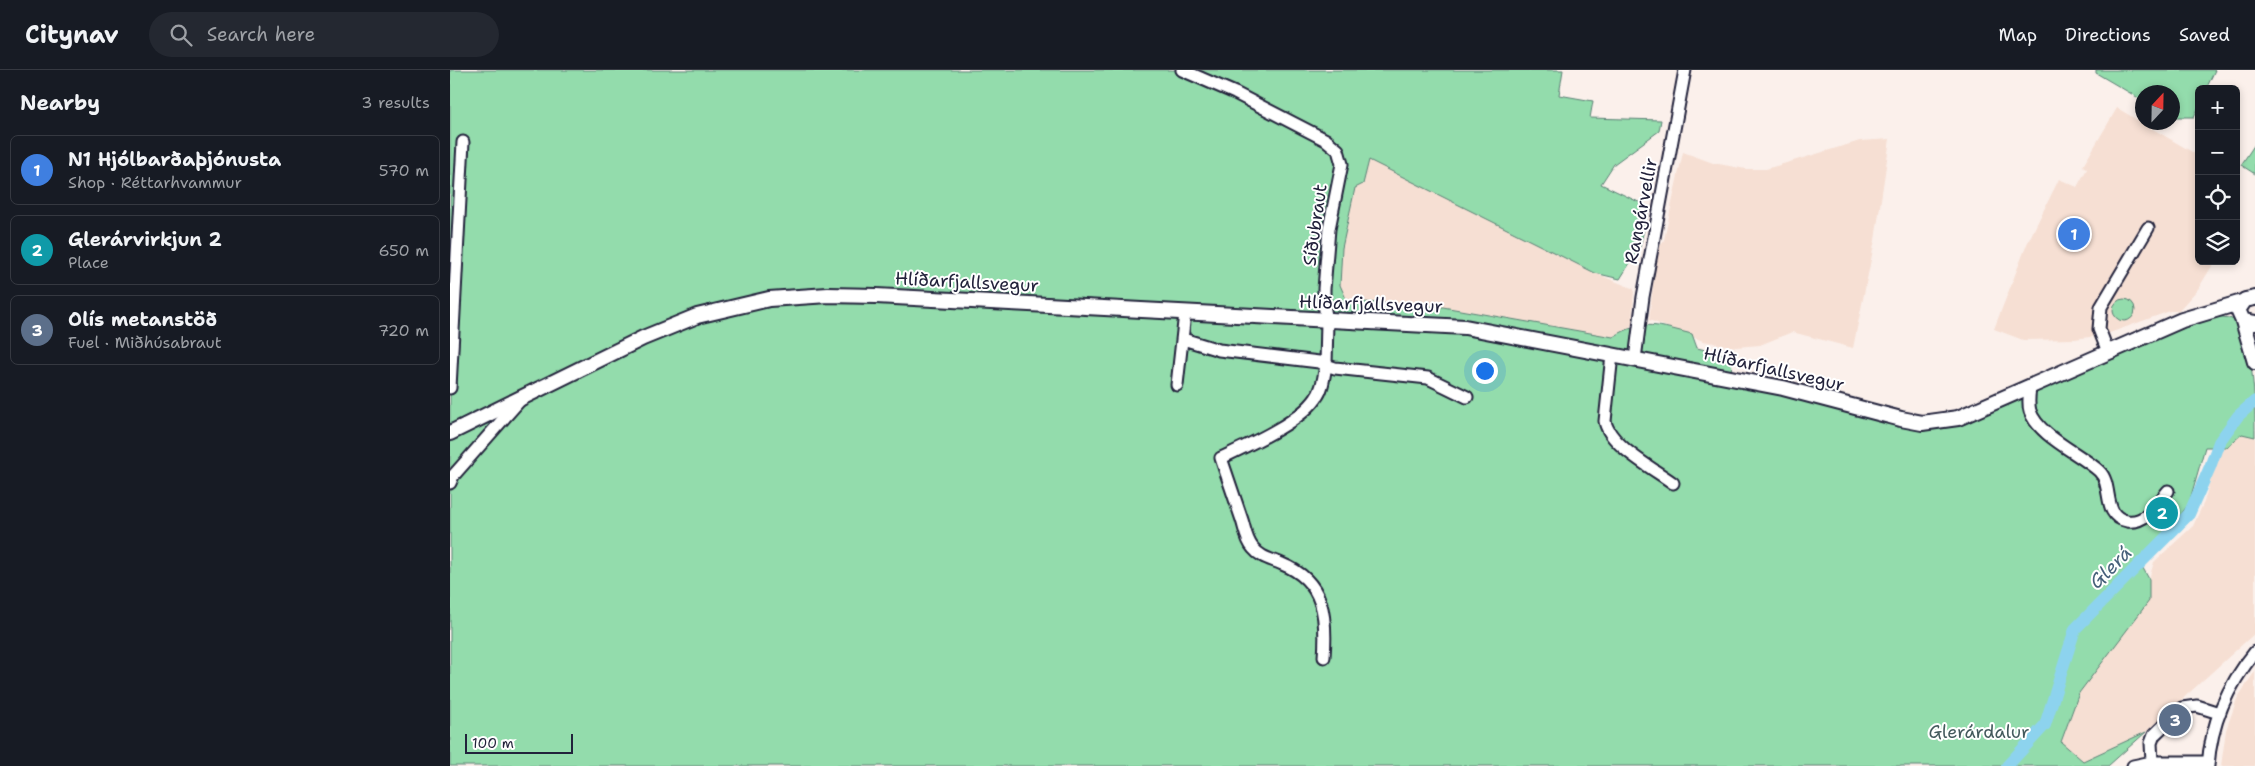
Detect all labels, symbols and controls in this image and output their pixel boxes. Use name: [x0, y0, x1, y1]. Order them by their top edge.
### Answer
search box: [149, 12, 499, 57]
text: Citynav: [25, 19, 119, 51]
icon: search: [167, 21, 195, 49]
text: Search here: [207, 22, 315, 47]
text: Map: [1999, 23, 2037, 47]
text: Directions: [2065, 23, 2151, 47]
text: Saved: [2179, 23, 2230, 47]
north arrow: [2135, 85, 2180, 130]
map controls: [2195, 85, 2240, 265]
button: +: [2195, 85, 2240, 130]
text: Nearby: [20, 89, 100, 117]
text: 3 results: [361, 92, 430, 113]
button: −: [2195, 130, 2240, 175]
text: N1 Hjólbarðaþjónusta: [68, 147, 281, 172]
street label: Rangárvellir: [1619, 156, 1663, 266]
text: 1: [33, 160, 41, 181]
text: 570 m: [379, 160, 429, 181]
text: Shop · Réttarhvammur: [68, 172, 242, 193]
button: locate: [2195, 175, 2240, 220]
street label: Síðubraut: [1297, 182, 1333, 268]
pin: 1: [2058, 215, 2090, 253]
button: layers: [2195, 220, 2240, 265]
text: Glerárvirkjun 2: [68, 227, 222, 252]
text: 2: [31, 240, 43, 261]
text: 650 m: [378, 240, 429, 261]
text: Place: [68, 252, 109, 273]
street label: Hlíðarfjallsvegur: [894, 266, 1040, 298]
street label: Hlíðarfjallsvegur: [1299, 289, 1443, 319]
text: Olís metanstöð: [68, 307, 217, 332]
text: 3: [31, 320, 43, 341]
text: 720 m: [378, 320, 429, 341]
text: Fuel · Miðhúsabraut: [68, 332, 222, 353]
street label: Hlíðarfjallsvegur: [1701, 341, 1847, 397]
your location: [1472, 358, 1498, 384]
pin: 2: [2146, 494, 2178, 532]
water label: Glerá: [2084, 541, 2137, 594]
pin: 3: [2159, 701, 2191, 739]
park label: Glerárdalur: [1928, 720, 2030, 744]
scale bar: [465, 731, 572, 754]
text: 100 m: [472, 734, 514, 752]

